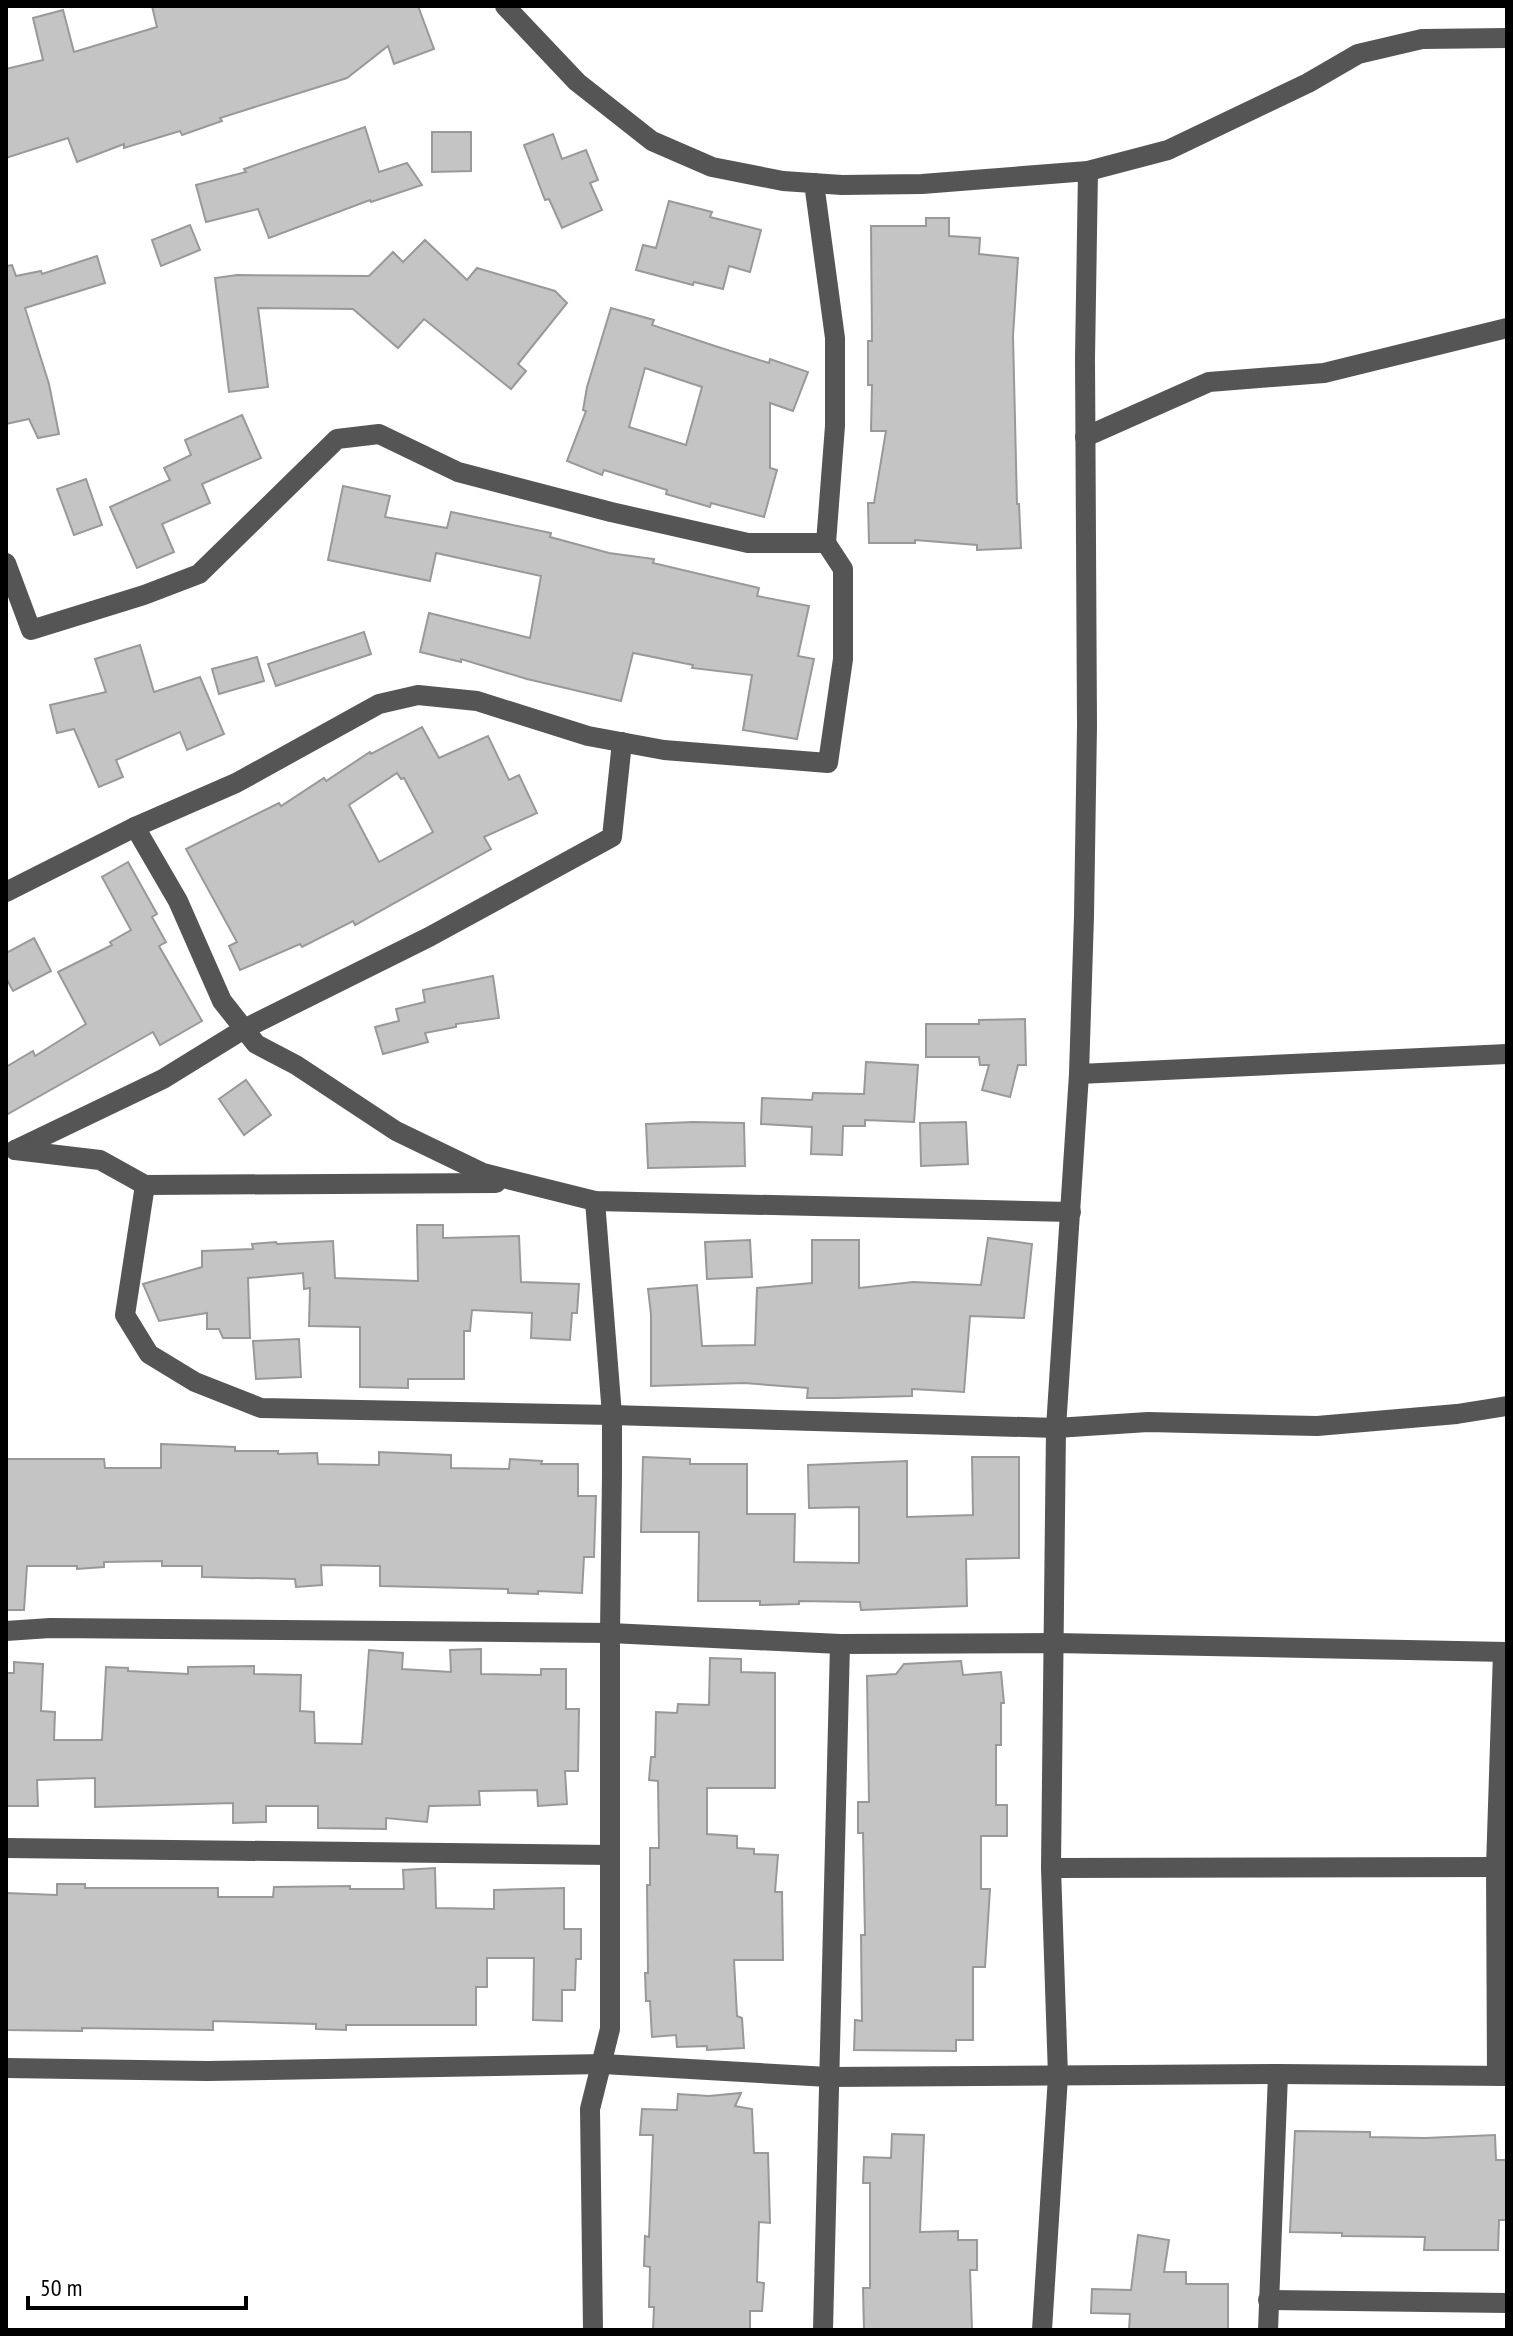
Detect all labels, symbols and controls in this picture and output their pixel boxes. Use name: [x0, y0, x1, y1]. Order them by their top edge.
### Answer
scale bar: [28, 2260, 246, 2310]
text: 50 m: [40, 2272, 82, 2303]

